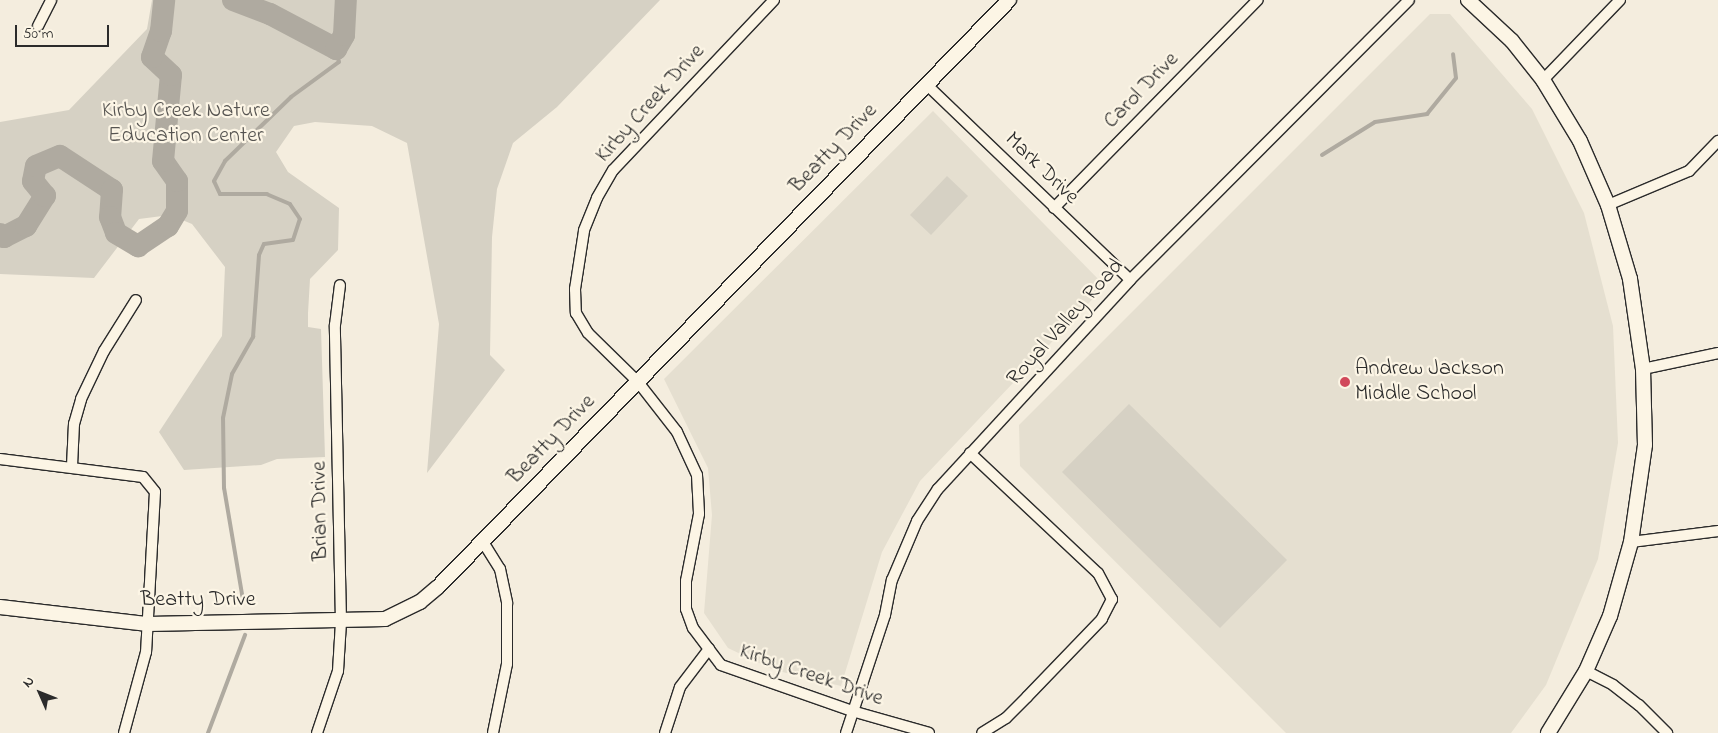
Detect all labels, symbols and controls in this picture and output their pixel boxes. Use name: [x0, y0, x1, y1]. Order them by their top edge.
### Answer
scale bar: [18, 15, 111, 47]
text: 50 m: [23, 23, 53, 45]
street label: Kirby Creek Drive: [591, 39, 711, 169]
street label: Carol Drive: [1099, 47, 1185, 135]
park label: Kirby Creek Nature Education Center: [102, 98, 270, 150]
street label: Beatty Drive: [785, 98, 883, 200]
street label: Mark Drive: [998, 127, 1084, 211]
street label: Royal Valley Road: [1002, 254, 1130, 392]
place label: Andrew Jackson Middle School: [1355, 356, 1504, 408]
marker: Andrew Jackson Middle School: [1339, 376, 1351, 388]
street label: Beatty Drive: [503, 389, 601, 491]
street label: Brian Drive: [307, 461, 335, 561]
street label: Beatty Drive: [141, 588, 255, 614]
street label: Kirby Creek Drive: [736, 639, 886, 713]
north arrow: [15, 668, 65, 718]
text: N: [18, 672, 40, 693]

